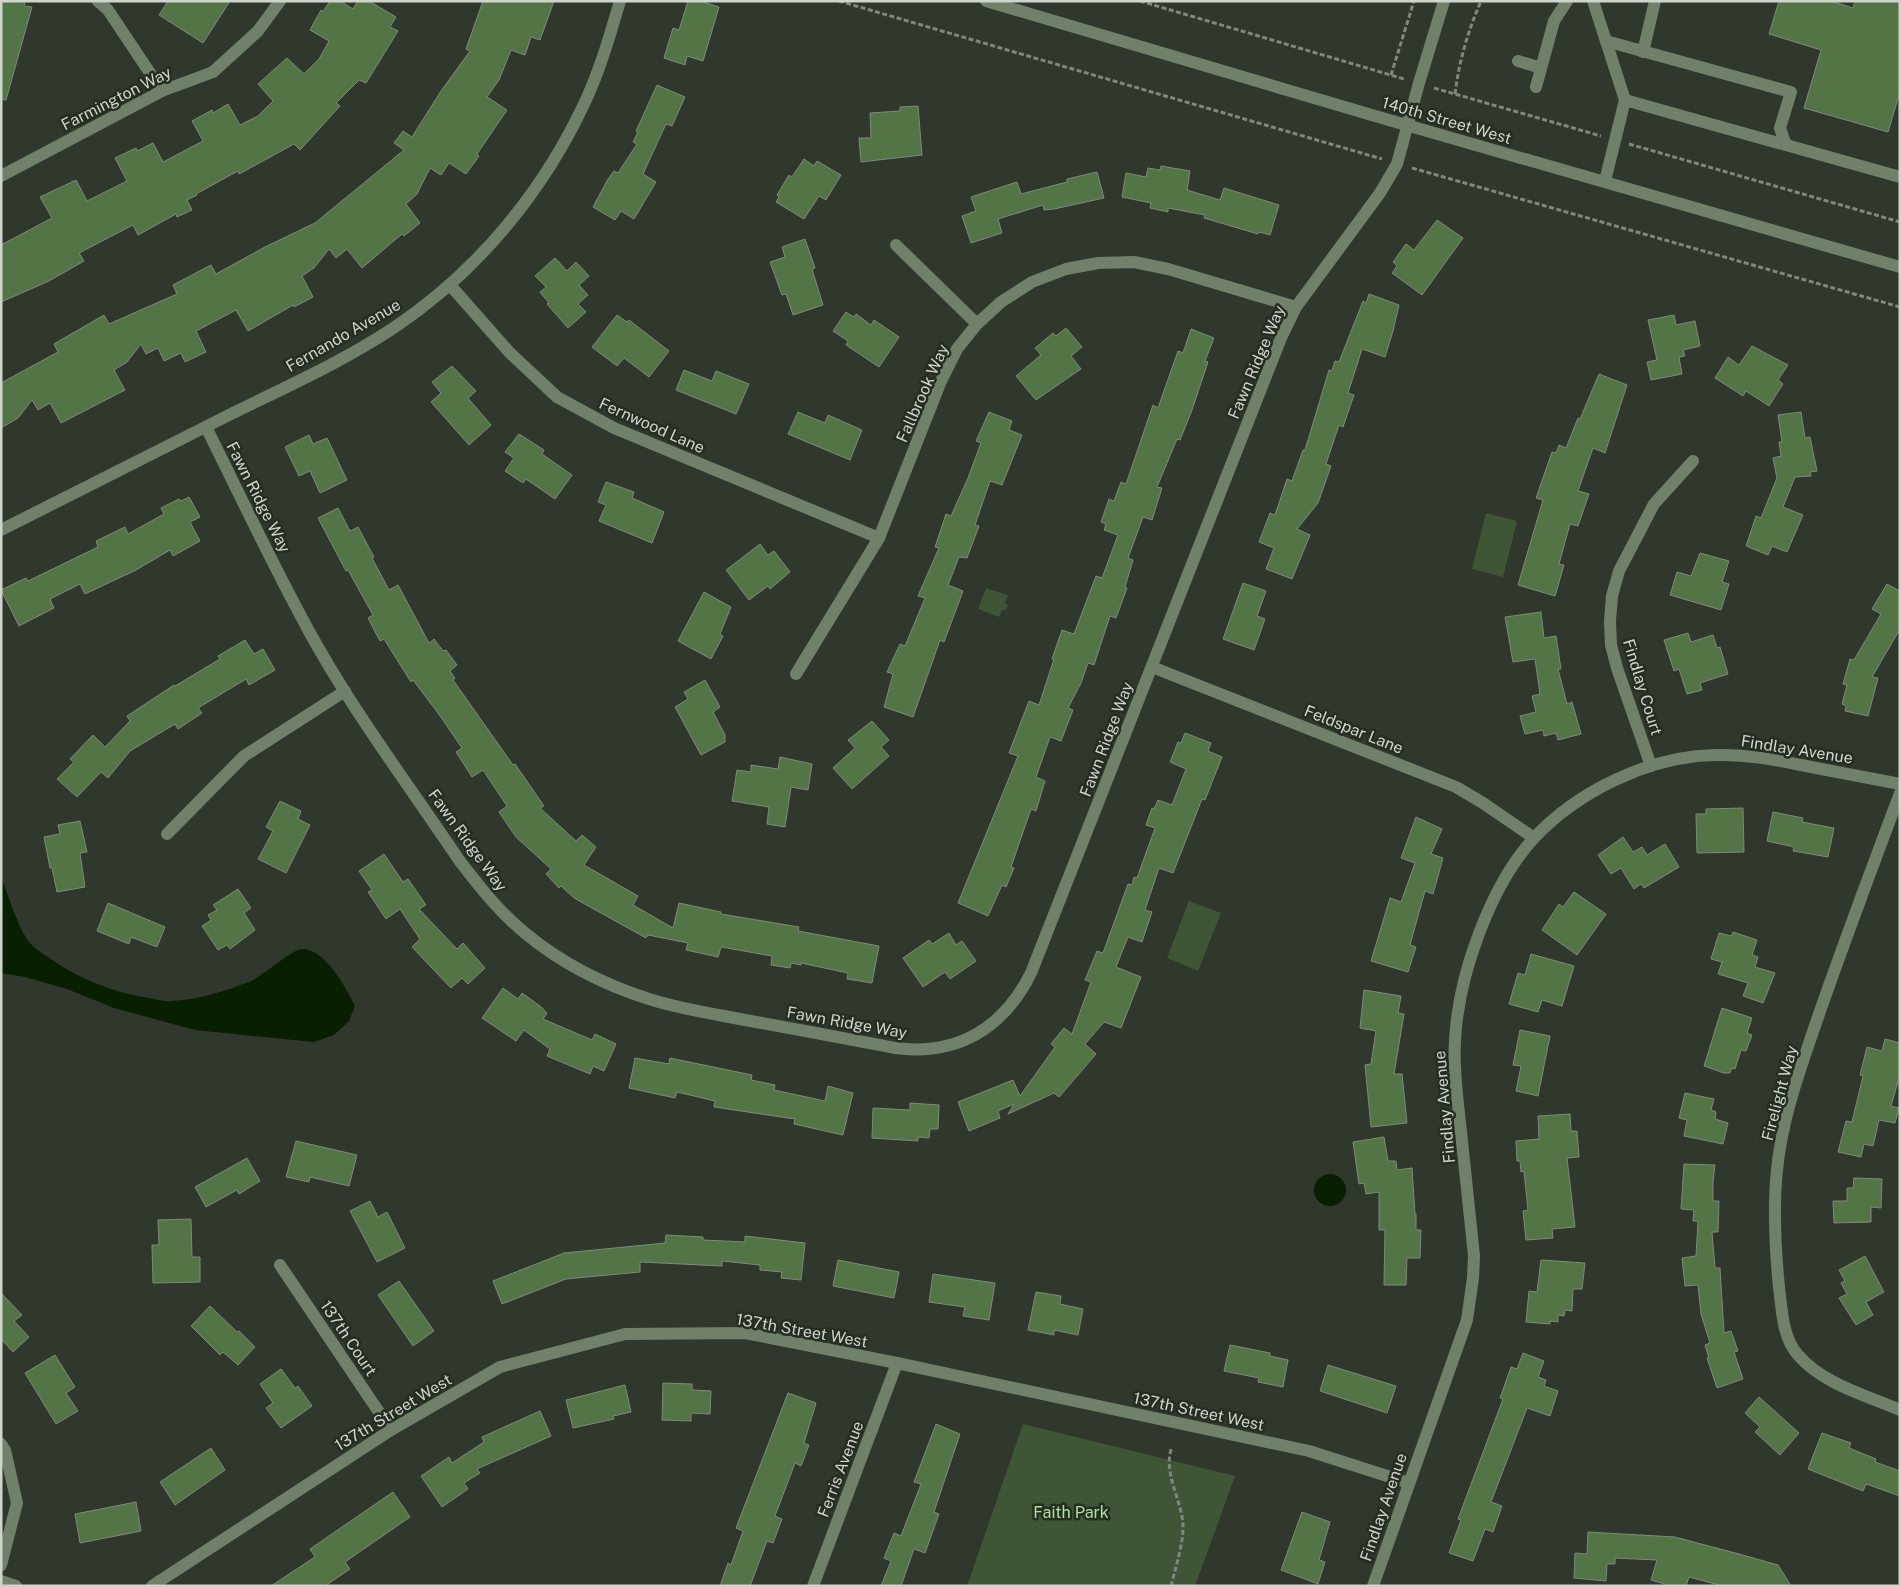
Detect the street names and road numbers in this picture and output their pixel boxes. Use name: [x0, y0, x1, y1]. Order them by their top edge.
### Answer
street label: Farmington Way: [58, 62, 175, 134]
street label: 140th Street West: [1380, 93, 1514, 148]
street label: Fernando Avenue: [283, 295, 404, 376]
street label: Fawn Ridge Way: [1224, 302, 1289, 422]
street label: Fallbrook Way: [892, 341, 953, 445]
street label: Fernwood Lane: [596, 394, 708, 457]
street label: Fawn Ridge Way: [222, 439, 295, 556]
street label: Findlay Court: [1619, 637, 1666, 738]
street label: Fawn Ridge Way: [1076, 679, 1137, 799]
street label: Feldspar Lane: [1302, 701, 1406, 758]
street label: Findlay Avenue: [1740, 731, 1854, 768]
street label: Fawn Ridge Way: [424, 786, 511, 895]
street label: Fawn Ridge Way: [785, 1003, 909, 1042]
street label: Firelight Way: [1758, 1043, 1801, 1143]
street label: Findlay Avenue: [1430, 1050, 1459, 1164]
street label: 137th Court: [316, 1297, 381, 1380]
street label: 137th Street West: [735, 1310, 869, 1351]
street label: 137th Street West: [331, 1370, 455, 1455]
street label: 137th Street West: [1132, 1388, 1266, 1435]
street label: Ferris Avenue: [813, 1418, 868, 1520]
street label: Findlay Avenue: [1356, 1451, 1411, 1564]

